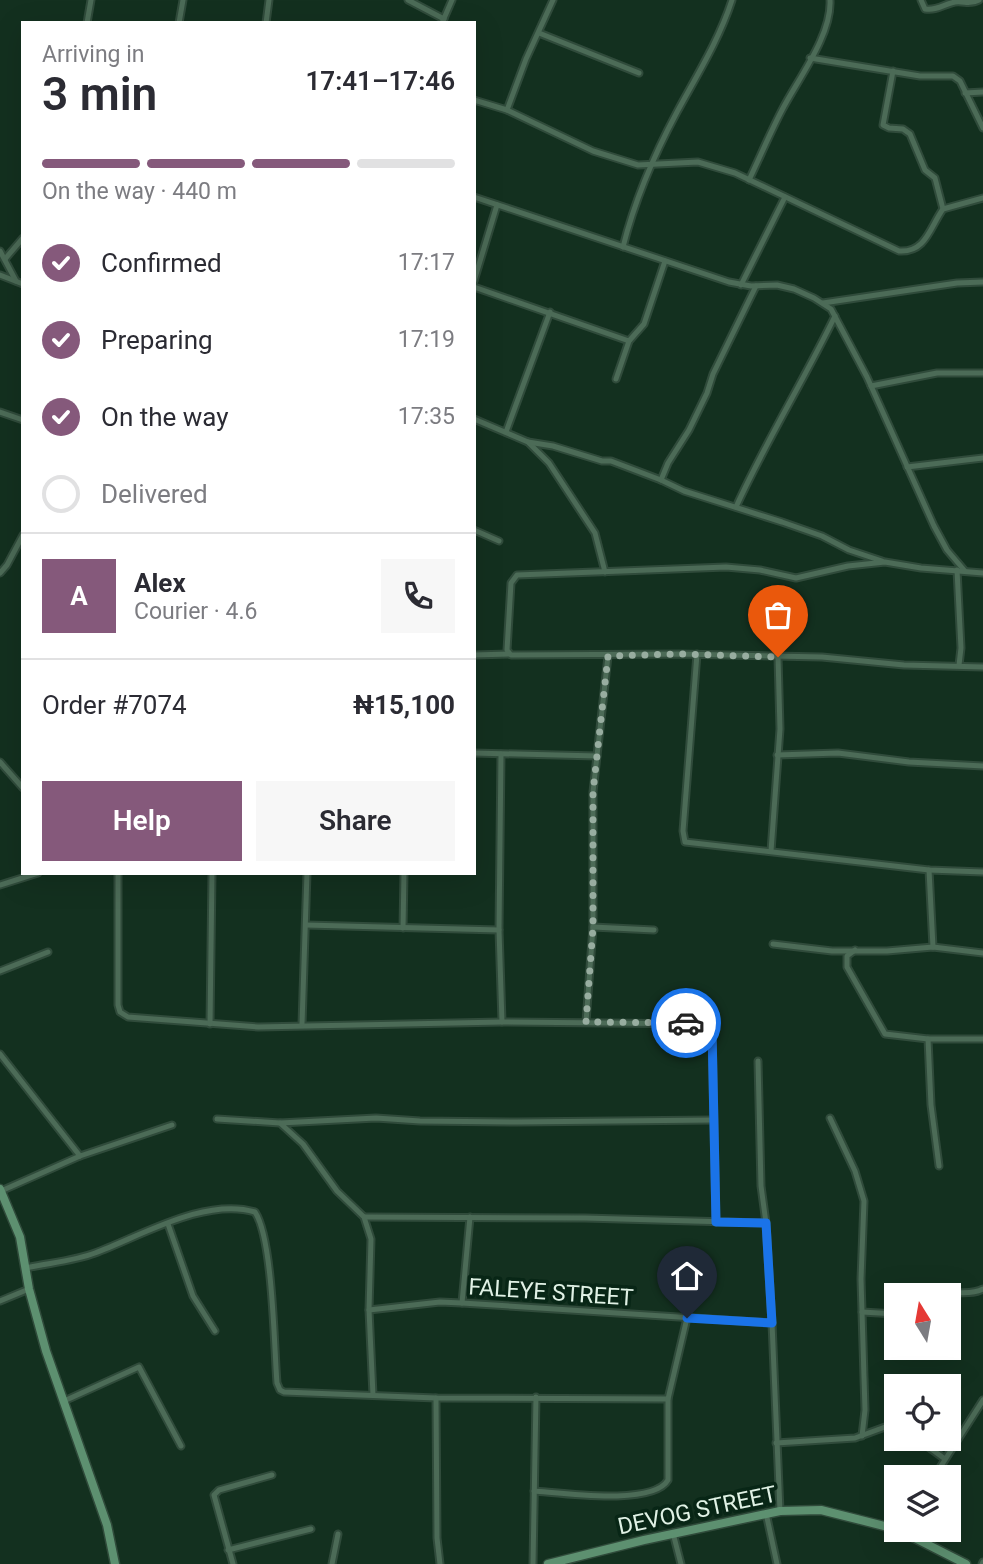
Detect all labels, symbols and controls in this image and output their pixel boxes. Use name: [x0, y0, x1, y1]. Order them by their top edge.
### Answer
text: Arriving in: [42, 41, 145, 68]
text: 17:41–17:46: [305, 66, 455, 96]
text: 3 min: [42, 67, 157, 121]
text: On the way · 440 m: [42, 178, 237, 205]
icon: check: [42, 244, 80, 282]
text: Confirmed: [101, 248, 222, 278]
text: 17:17: [398, 249, 455, 276]
icon: check: [42, 321, 80, 359]
text: Preparing: [101, 325, 213, 355]
text: 17:19: [398, 326, 455, 353]
icon: check: [42, 398, 80, 436]
text: On the way: [101, 402, 229, 432]
text: 17:35: [398, 403, 455, 430]
text: Delivered: [101, 479, 208, 509]
button: phone: [381, 559, 455, 633]
text: Alex: [134, 568, 186, 598]
text: A: [70, 581, 88, 611]
pin: [748, 585, 808, 657]
icon: bag: [759, 596, 797, 634]
text: Courier · 4.6: [134, 598, 257, 625]
text: Order #7074: [42, 690, 187, 720]
text: ₦15,100: [353, 690, 455, 720]
button: Help: [42, 781, 242, 861]
button: Share: [256, 781, 455, 861]
courier: [651, 988, 721, 1058]
icon: car: [667, 1004, 705, 1042]
pin: [657, 1246, 717, 1318]
icon: home: [668, 1257, 706, 1295]
street label: FALEYE STREET: [467, 1273, 635, 1312]
north arrow: [884, 1283, 961, 1360]
map controls: [884, 1283, 961, 1542]
button: locate: [884, 1374, 961, 1451]
button: layers: [884, 1465, 961, 1542]
street label: DEVOG STREET: [615, 1480, 779, 1540]

